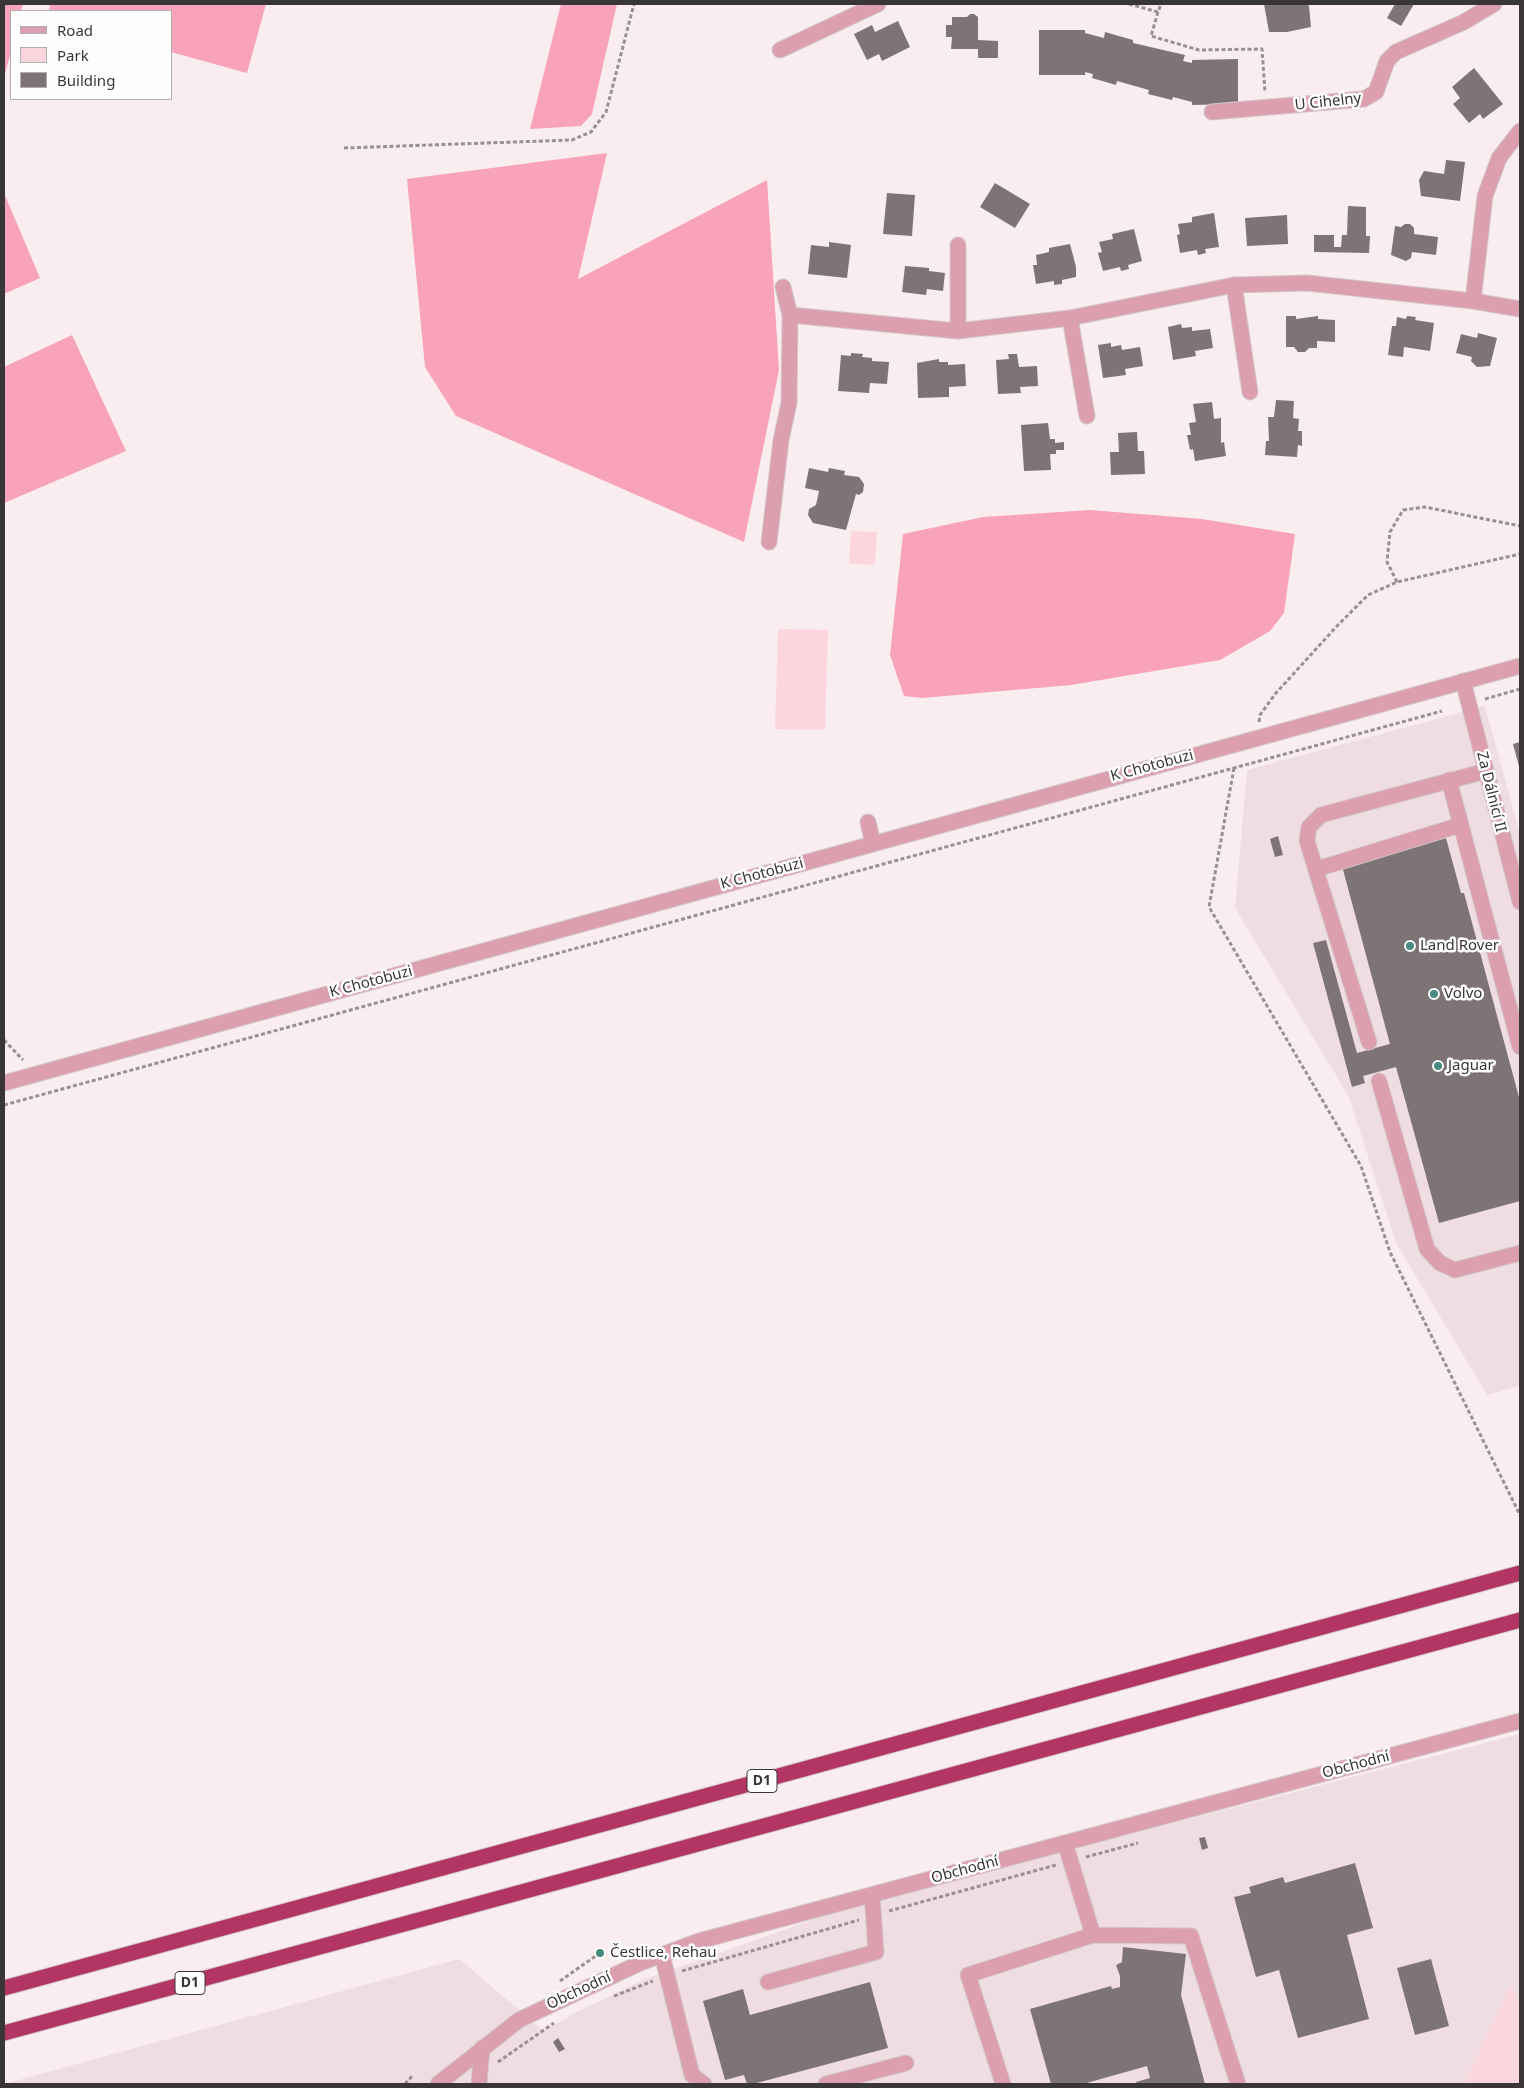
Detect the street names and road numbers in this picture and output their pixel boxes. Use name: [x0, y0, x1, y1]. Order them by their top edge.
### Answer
street label: U Cihelny: [1294, 90, 1362, 114]
street label: K Chotobuzi: [1109, 746, 1195, 786]
street label: Za Dálnicí II: [1472, 750, 1510, 834]
street label: K Chotobuzi: [719, 854, 805, 894]
street label: K Chotobuzi: [328, 962, 414, 1002]
street label: Obchodní: [1320, 1747, 1392, 1783]
road number: D1: [747, 1770, 777, 1792]
street label: Obchodní: [929, 1852, 1001, 1888]
street label: Obchodní: [544, 1968, 614, 2014]
road number: D1: [175, 1972, 205, 1995]

